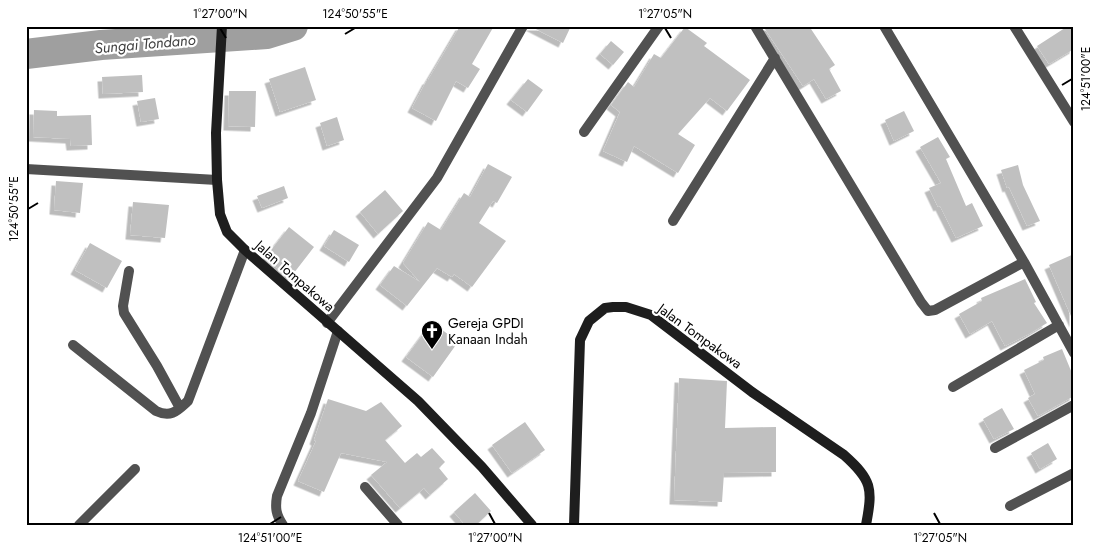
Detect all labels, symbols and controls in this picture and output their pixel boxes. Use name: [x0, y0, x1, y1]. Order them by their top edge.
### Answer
text: 1°27'00"N: [193, 5, 247, 23]
text: 124°50'55"E: [322, 5, 388, 23]
text: 1°27'05"N: [638, 5, 692, 23]
water label: Sungai Tondano: [94, 29, 196, 59]
text: 124°51'00"E: [1077, 47, 1095, 111]
text: 124°50'55"E: [5, 176, 23, 242]
street label: Jalan Tompakowa: [249, 234, 339, 316]
street label: Jalan Tompakowa: [652, 297, 746, 373]
place label: Gereja GPDI Kanaan Indah: [448, 313, 528, 349]
church icon: Gereja GPDI Kanaan Indah: [420, 319, 444, 350]
text: 124°51'00"E: [238, 529, 302, 547]
text: 1°27'00"N: [468, 529, 522, 547]
text: 1°27'05"N: [913, 529, 967, 547]

